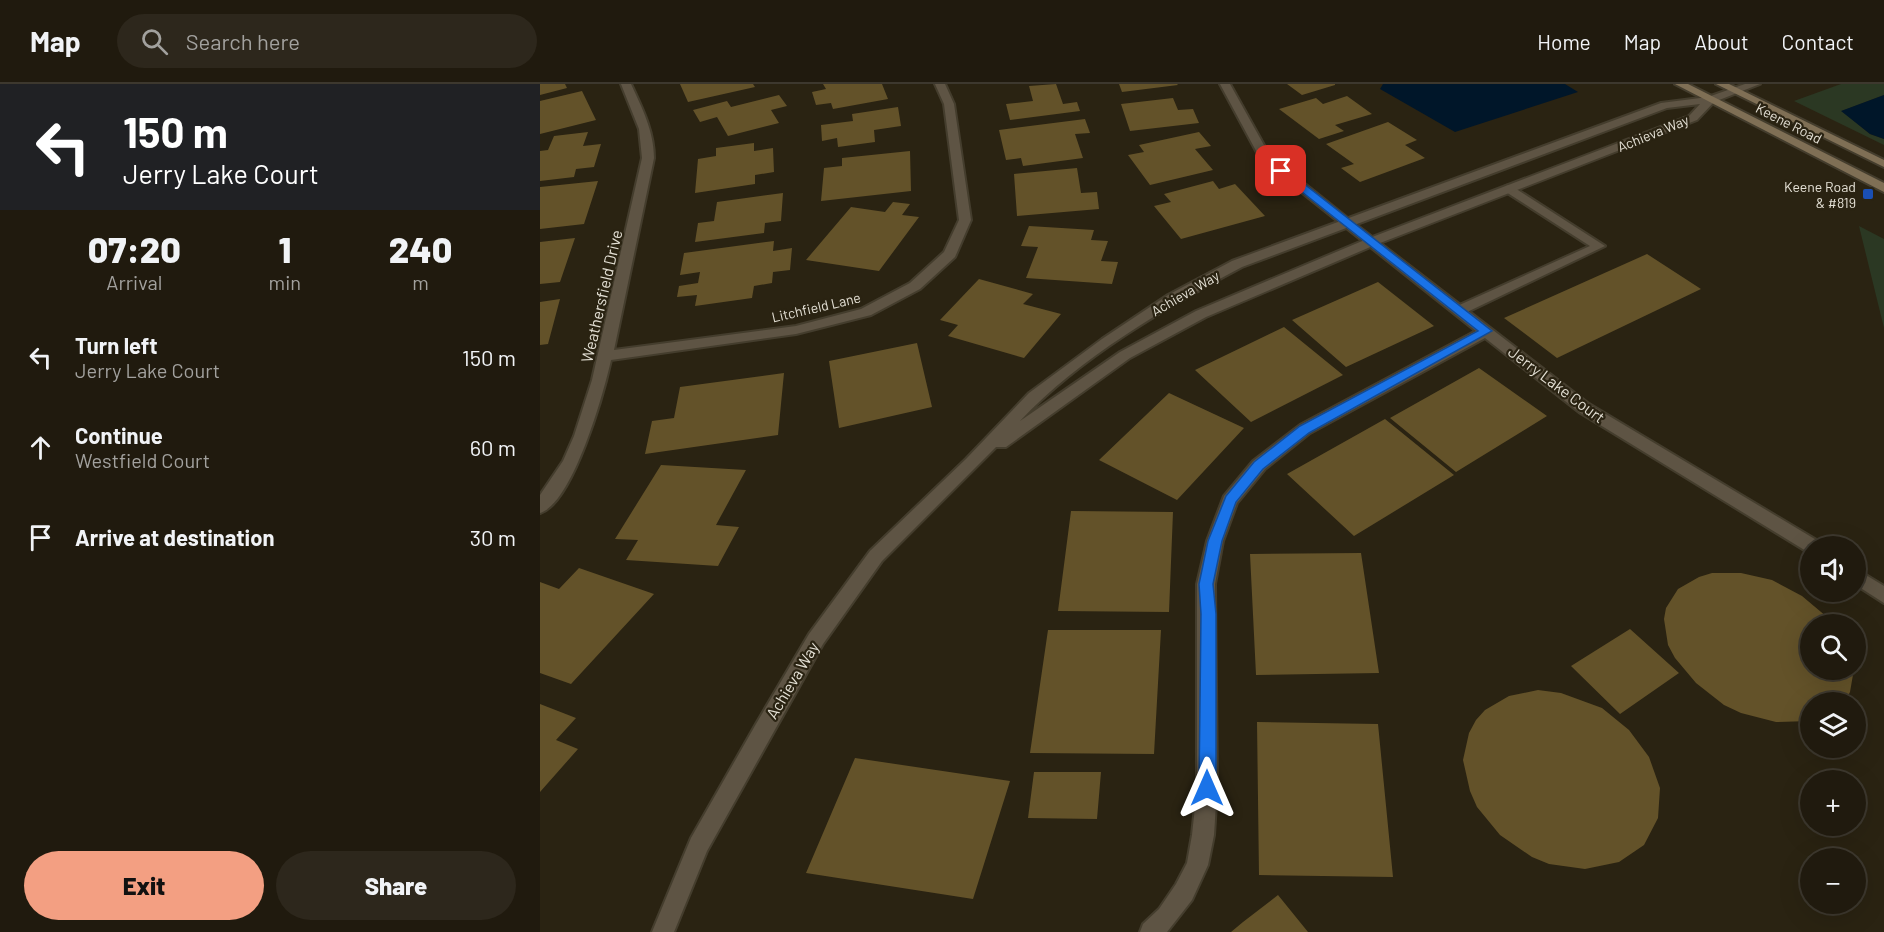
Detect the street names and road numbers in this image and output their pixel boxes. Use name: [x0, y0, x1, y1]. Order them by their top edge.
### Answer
street label: Keene Road: [1753, 99, 1825, 147]
street label: Achieva Way: [1615, 111, 1692, 155]
street label: Weathersfield Drive: [576, 228, 626, 364]
street label: Achieva Way: [1148, 266, 1222, 319]
street label: Litchfield Lane: [770, 288, 862, 326]
street label: Jerry Lake Court: [1505, 342, 1609, 426]
street label: Achieva Way: [762, 638, 823, 722]

